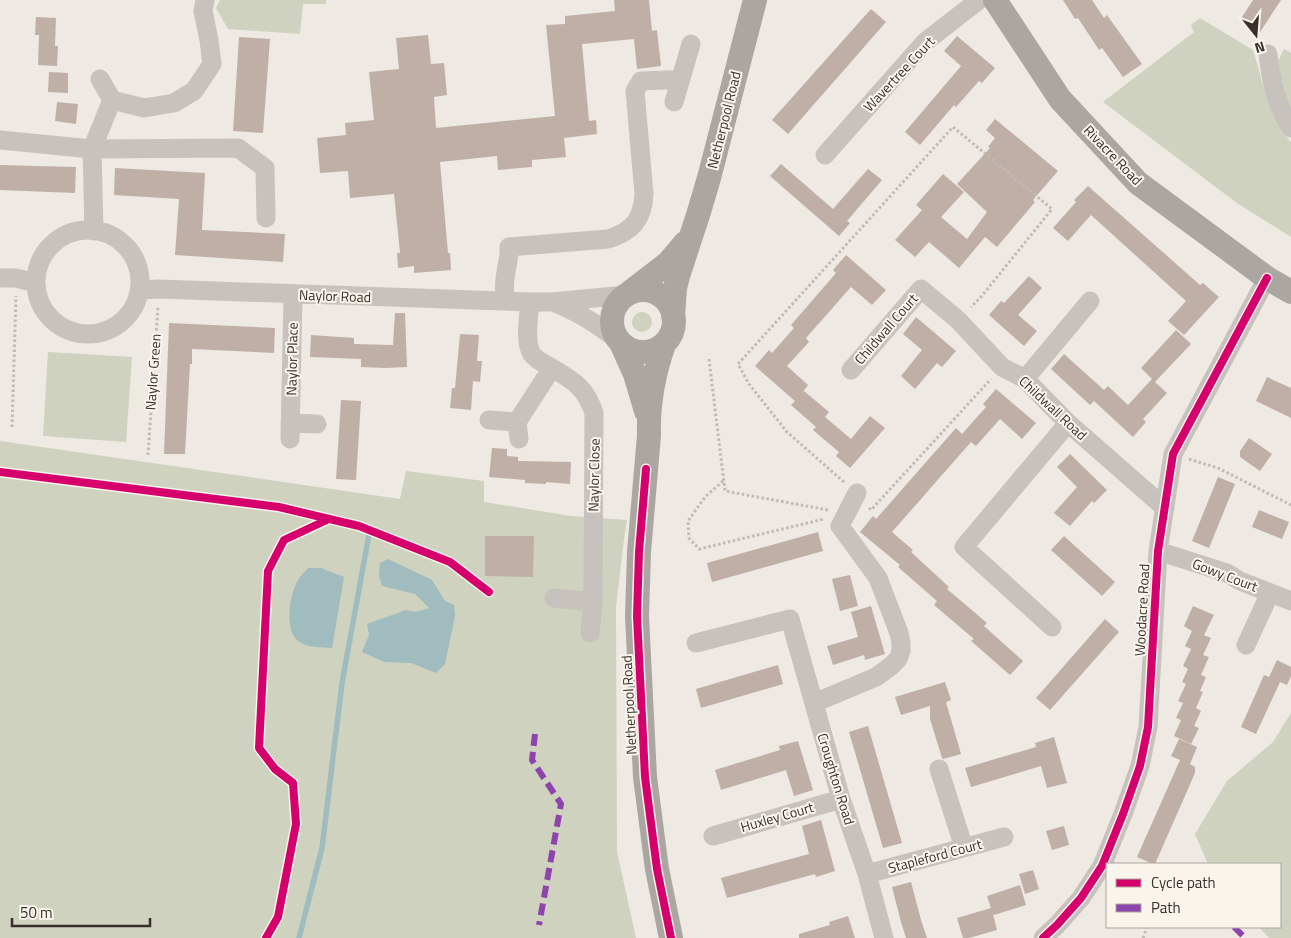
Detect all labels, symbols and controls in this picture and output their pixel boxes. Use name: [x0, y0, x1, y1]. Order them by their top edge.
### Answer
north arrow: [1231, 10, 1281, 60]
street label: Wavertree Court: [858, 31, 939, 116]
text: N: [1252, 36, 1268, 59]
street label: Netherpool Road: [701, 69, 746, 171]
street label: Rivacre Road: [1079, 120, 1148, 189]
street label: Naylor Road: [299, 284, 371, 307]
street label: Childwall Court: [849, 288, 922, 369]
street label: Naylor Place: [280, 322, 303, 396]
street label: Naylor Green: [139, 333, 166, 411]
street label: Childwall Road: [1015, 371, 1092, 445]
street label: Naylor Close: [582, 438, 605, 512]
street label: Gowy Court: [1189, 552, 1261, 597]
street label: Woodacre Road: [1129, 563, 1154, 657]
street label: Netherpool Road: [615, 655, 642, 755]
street label: Croughton Road: [813, 730, 860, 827]
street label: Huxley Court: [738, 796, 816, 837]
street label: Stapleford Court: [886, 833, 984, 878]
legend: [1106, 863, 1281, 928]
text: Cycle path: [1151, 871, 1216, 894]
scale bar: [12, 896, 150, 928]
text: Path: [1151, 896, 1181, 919]
text: 50 m: [20, 901, 53, 924]

